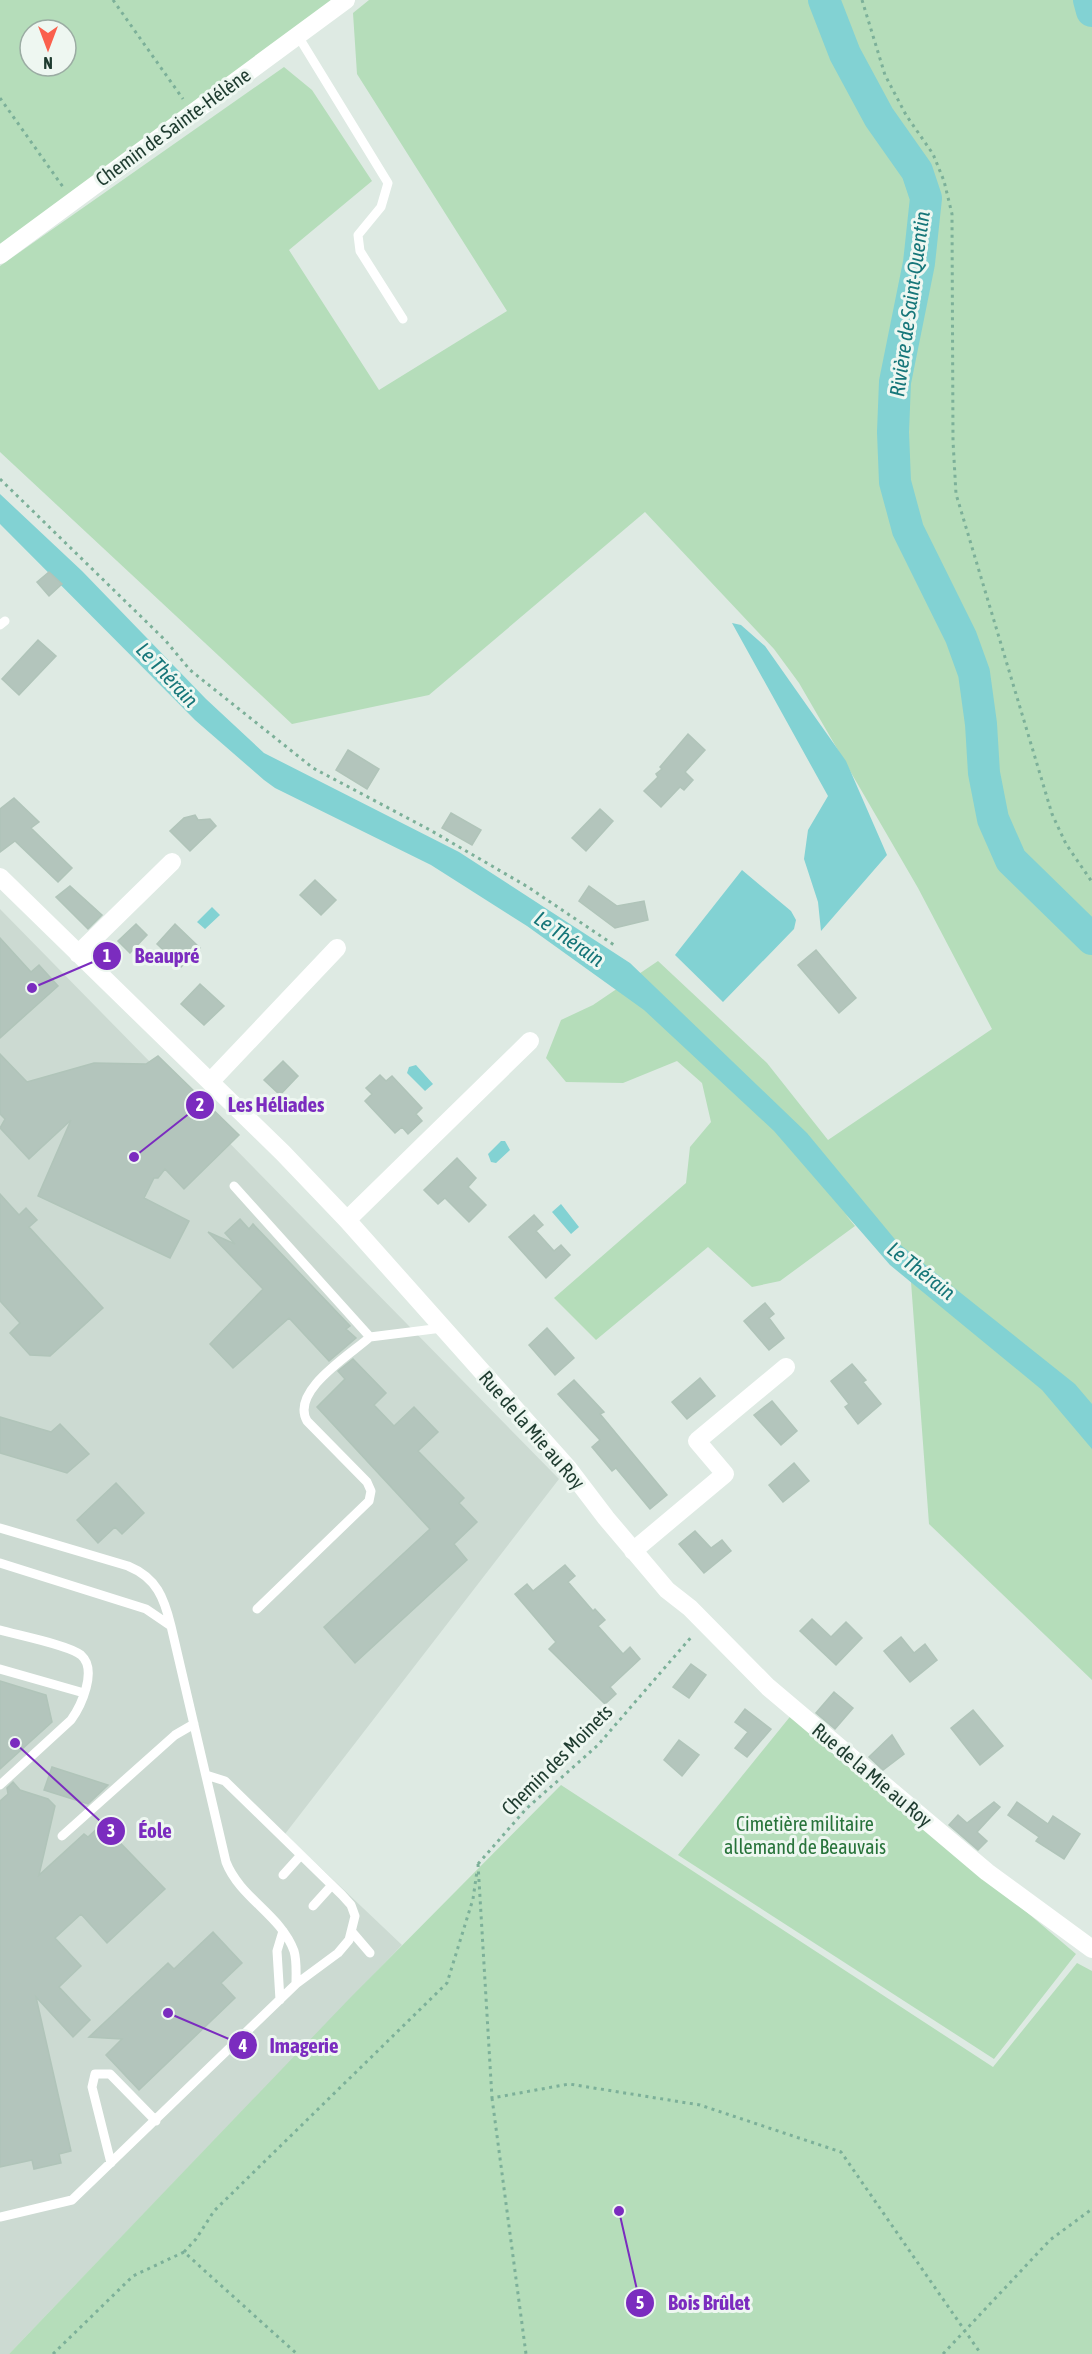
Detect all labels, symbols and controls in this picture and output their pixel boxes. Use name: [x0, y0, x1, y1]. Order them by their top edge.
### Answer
north arrow: [18, 18, 78, 78]
text: N: [43, 54, 53, 72]
street label: Chemin de Sainte-Hélène: [91, 63, 255, 191]
water label: Rivière de Saint-Quentin: [884, 210, 934, 398]
water label: Le Thérain: [132, 637, 204, 712]
water label: Le Thérain: [530, 906, 609, 971]
callout: Beaupré: [92, 937, 211, 976]
text: Beaupré: [134, 943, 200, 967]
text: 1: [103, 945, 111, 966]
callout: Les Héliades: [185, 1085, 336, 1124]
text: Les Héliades: [228, 1092, 325, 1116]
text: 2: [196, 1094, 204, 1115]
water label: Le Thérain: [883, 1236, 960, 1304]
street label: Rue de la Mie au Roy: [475, 1366, 590, 1493]
street label: Chemin des Moinets: [497, 1700, 617, 1820]
street label: Rue de la Mie au Roy: [808, 1718, 937, 1831]
callout: Éole: [96, 1812, 184, 1851]
park label: Cimetière militaire allemand de Beauvais: [724, 1812, 886, 1858]
text: Éole: [138, 1818, 172, 1842]
text: 3: [107, 1820, 115, 1841]
callout: Imagerie: [228, 2026, 351, 2065]
text: Imagerie: [270, 2033, 338, 2057]
text: 4: [238, 2035, 247, 2056]
callout: Bois Brûlet: [625, 2284, 762, 2323]
text: Bois Brûlet: [668, 2290, 750, 2314]
text: 5: [636, 2292, 644, 2313]

